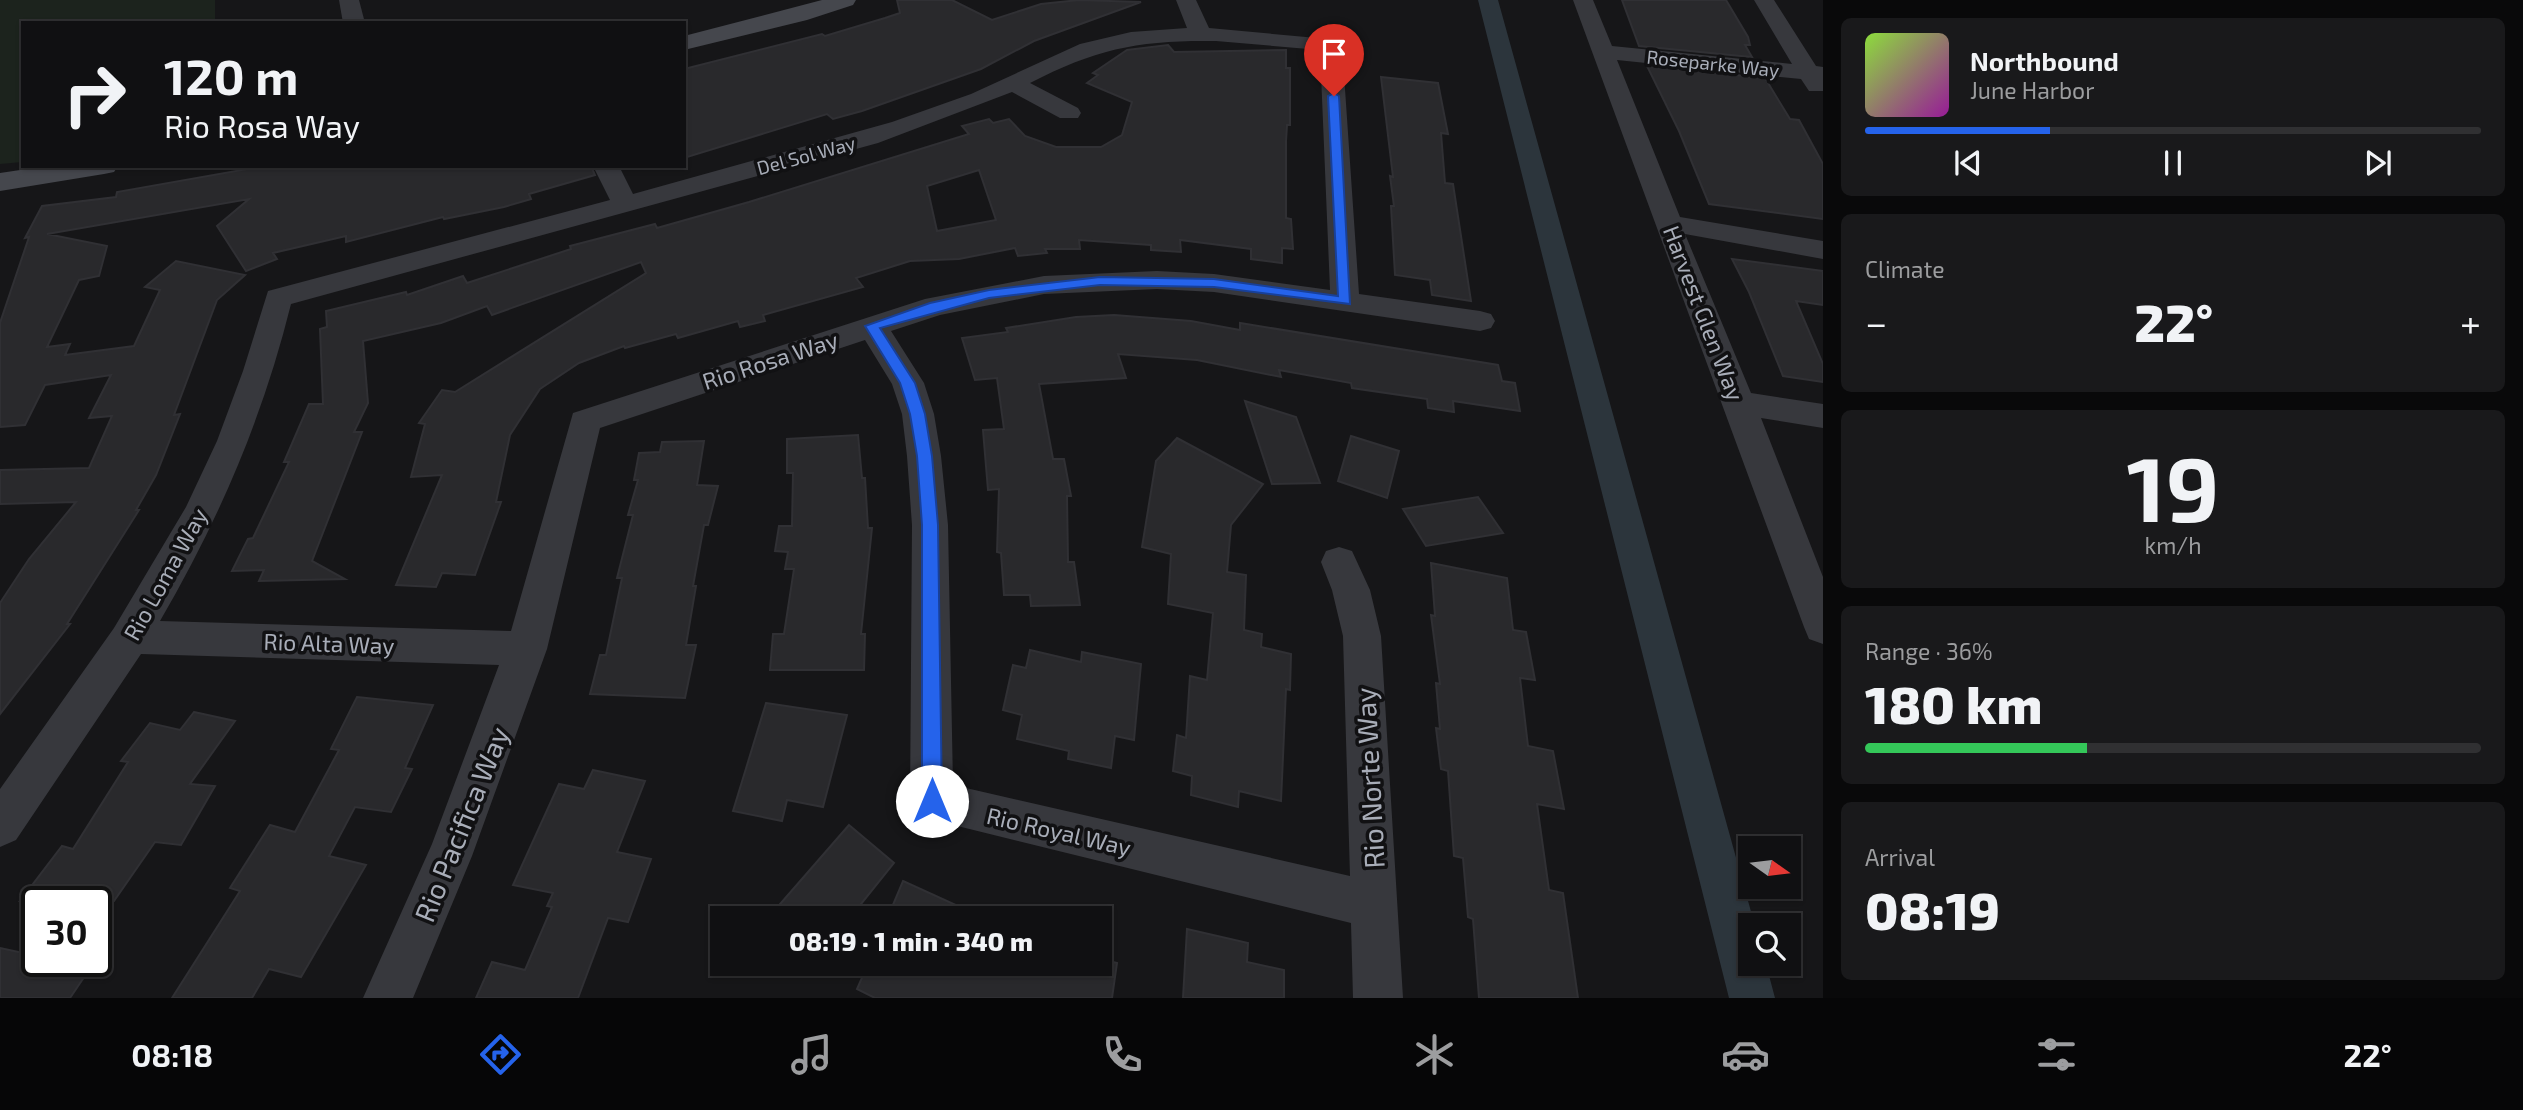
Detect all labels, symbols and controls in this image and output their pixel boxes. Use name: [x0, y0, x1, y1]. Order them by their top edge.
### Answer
pin: [1304, 24, 1364, 96]
icon: arrive: [1315, 35, 1353, 73]
street label: Roseparke Way: [1646, 45, 1780, 81]
text: Northbound: [1970, 45, 2119, 76]
text: 120 m: [164, 46, 298, 105]
icon: right: [49, 49, 140, 140]
text: June Harbor: [1970, 76, 2094, 104]
text: Rio Rosa Way: [164, 106, 360, 144]
street label: Del Sol Way: [754, 131, 858, 179]
icon: previous: [1949, 144, 1987, 182]
icon: pause: [2154, 144, 2192, 182]
icon: next: [2359, 144, 2397, 182]
street label: Harvest Glen Way: [1658, 221, 1750, 405]
text: Climate: [1865, 255, 1945, 283]
text: 22°: [2134, 290, 2213, 352]
text: −: [1865, 299, 1887, 345]
text: +: [2460, 299, 2481, 345]
street label: Rio Rosa Way: [699, 325, 841, 395]
text: 19: [2126, 431, 2220, 540]
street label: Rio Loma Way: [117, 503, 213, 645]
text: km/h: [2144, 531, 2202, 559]
street label: Rio Alta Way: [263, 627, 395, 659]
text: Range · 36%: [1865, 637, 1993, 665]
text: 180 km: [1865, 672, 2042, 734]
street label: Rio Norte Way: [1347, 686, 1391, 869]
street label: Rio Pacifica Way: [406, 721, 516, 926]
position arrow: [895, 764, 969, 838]
street label: Rio Royal Way: [984, 801, 1134, 861]
north arrow: [1738, 836, 1801, 900]
map controls: [1738, 836, 1801, 976]
text: Arrival: [1865, 843, 1935, 871]
text: 08:19: [1865, 878, 2000, 940]
speed limit sign: 30: [21, 886, 112, 977]
button: search: [1738, 913, 1801, 976]
text: 08:19 · 1 min · 340 m: [789, 925, 1033, 956]
icon: directions: [476, 1030, 525, 1079]
icon: music: [787, 1030, 836, 1079]
icon: phone: [1098, 1030, 1147, 1079]
icon: climate: [1410, 1030, 1459, 1079]
icon: car: [1721, 1030, 1770, 1079]
icon: filters: [2032, 1030, 2081, 1079]
text: 08:18: [131, 1035, 213, 1073]
text: 22°: [2344, 1035, 2392, 1073]

